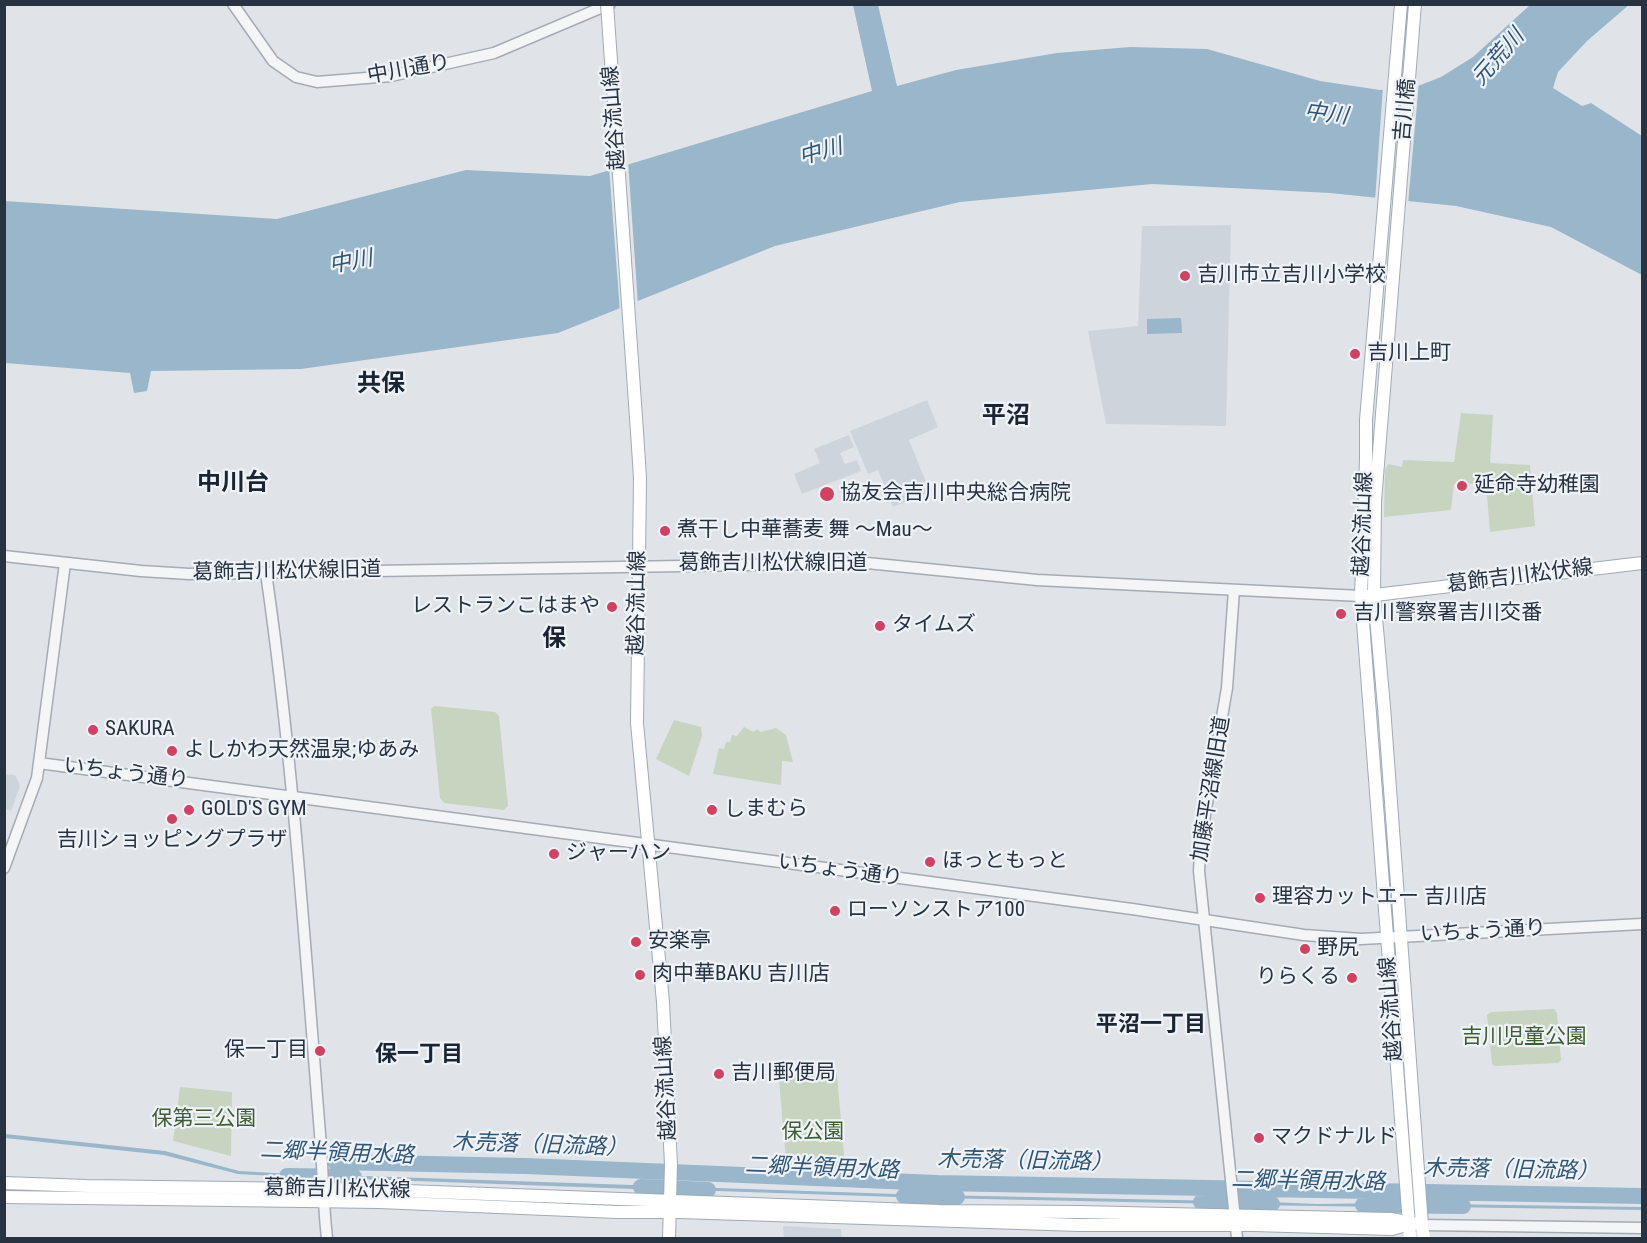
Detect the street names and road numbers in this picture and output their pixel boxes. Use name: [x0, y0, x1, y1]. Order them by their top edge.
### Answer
street label: 中川通り: [365, 50, 453, 90]
street label: 越谷流山線: [599, 65, 631, 171]
street label: 吉川橋: [1391, 78, 1421, 142]
street label: 越谷流山線: [1350, 471, 1378, 577]
street label: 越谷流山線: [624, 550, 652, 656]
street label: 葛飾吉川松伏線旧道: [679, 551, 867, 577]
street label: 葛飾吉川松伏線: [1446, 556, 1594, 598]
street label: 葛飾吉川松伏線旧道: [192, 558, 382, 586]
street label: 加藤平沼線旧道: [1188, 714, 1236, 864]
street label: いちょう通り: [62, 754, 190, 794]
street label: いちょう通り: [776, 850, 904, 892]
street label: いちょう通り: [1419, 916, 1547, 948]
street label: 越谷流山線: [1376, 956, 1408, 1062]
street label: 越谷流山線: [652, 1035, 682, 1141]
street label: 葛飾吉川松伏線: [263, 1176, 411, 1204]

